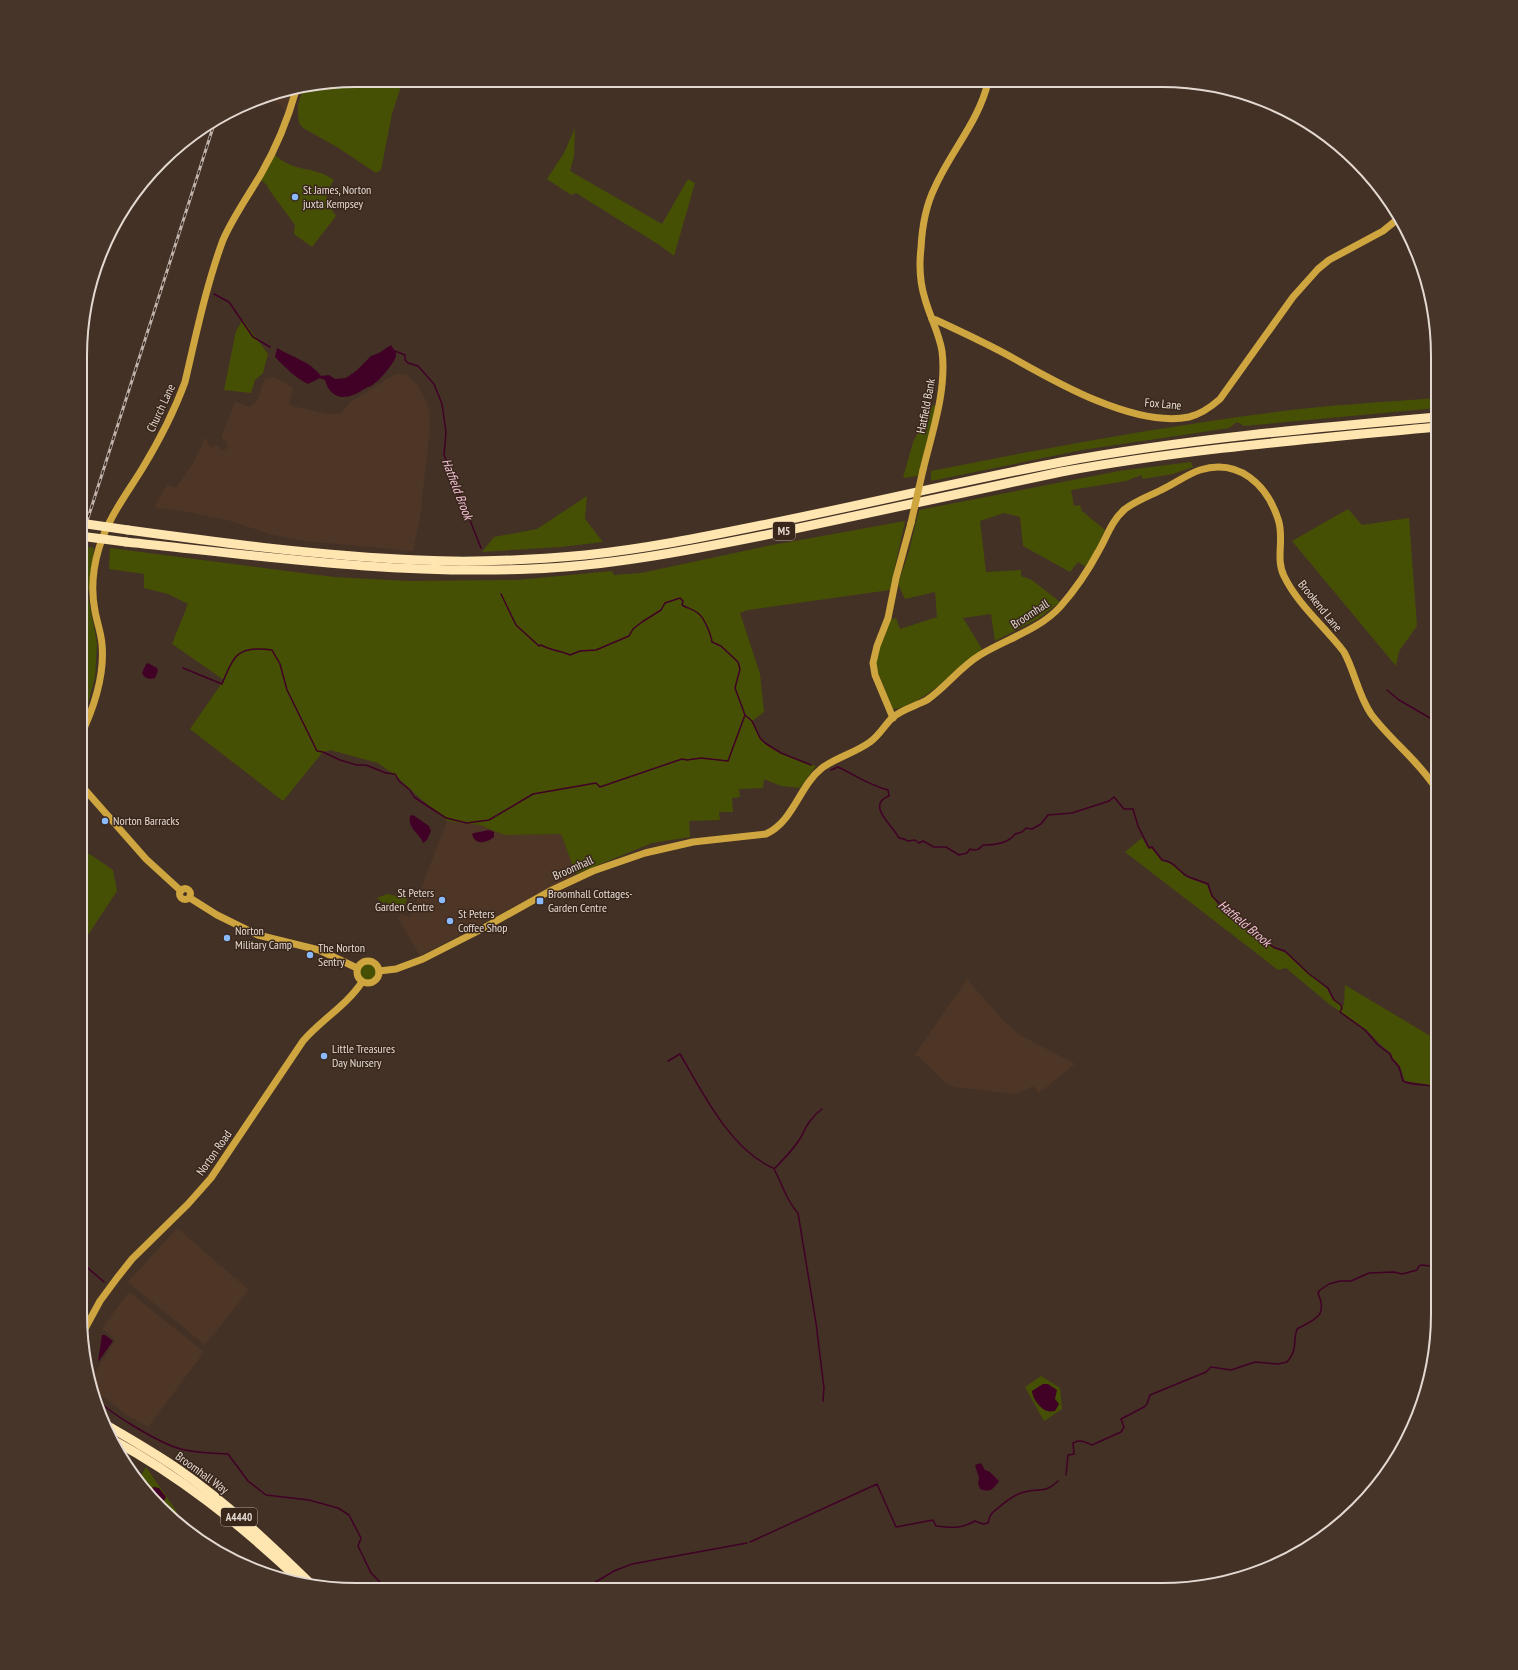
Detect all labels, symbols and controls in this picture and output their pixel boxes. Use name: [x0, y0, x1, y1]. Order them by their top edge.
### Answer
place label: St James, Norton juxta Kempsey: [303, 182, 371, 211]
marker: St James, Norton juxta Kempsey: [290, 192, 300, 202]
street label: Hatfield Bank: [913, 377, 938, 435]
street label: Church Lane: [143, 381, 178, 434]
street label: Fox Lane: [1144, 394, 1182, 413]
water label: Hatfield Brook: [438, 456, 478, 524]
road number: M5: [773, 522, 795, 540]
street label: Brookend Lane: [1295, 577, 1346, 634]
street label: Broomhall: [1008, 596, 1052, 632]
place label: Norton Barracks: [113, 813, 179, 828]
marker: Norton Barracks: [100, 816, 110, 826]
street label: Broomhall: [550, 852, 596, 883]
place label: St Peters Garden Centre: [375, 885, 434, 914]
place label: Broomhall Cottages- Garden Centre: [548, 886, 633, 915]
marker: St Peters Garden Centre: [437, 895, 447, 905]
marker: Broomhall Cottages- Garden Centre: [535, 896, 545, 906]
water label: Hatfield Brook: [1215, 896, 1276, 952]
place label: St Peters Coffee Shop: [458, 906, 507, 935]
marker: St Peters Coffee Shop: [445, 916, 455, 926]
place label: Norton Military Camp: [235, 923, 292, 952]
marker: Norton Military Camp: [222, 933, 232, 943]
place label: The Norton Sentry: [318, 940, 365, 969]
marker: The Norton Sentry: [305, 950, 315, 960]
place label: Little Treasures Day Nursery: [332, 1041, 395, 1070]
marker: Little Treasures Day Nursery: [319, 1051, 329, 1061]
street label: Norton Road: [193, 1127, 235, 1178]
street label: Broomhall Way: [173, 1448, 232, 1497]
road number: A4440: [221, 1508, 257, 1526]

